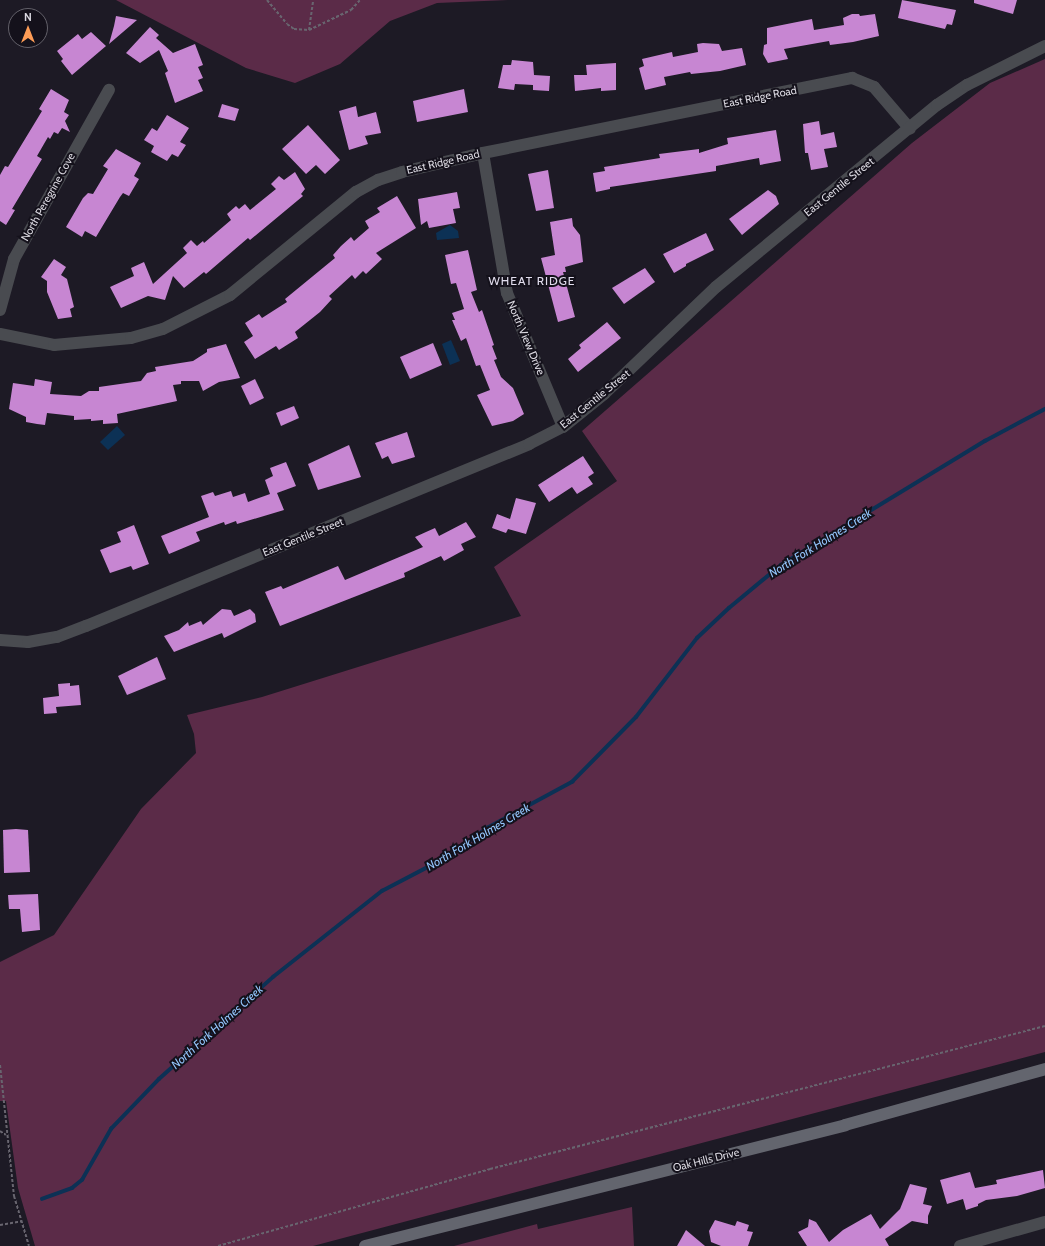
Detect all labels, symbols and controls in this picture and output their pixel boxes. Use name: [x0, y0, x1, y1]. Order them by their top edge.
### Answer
north arrow: [8, 8, 48, 48]
text: N: [24, 10, 32, 24]
street label: East Ridge Road: [722, 83, 798, 111]
street label: East Ridge Road: [405, 147, 481, 177]
street label: North Peregrine Cove: [18, 150, 78, 244]
street label: East Gentile Street: [801, 155, 877, 219]
district label: WHEAT RIDGE: [488, 274, 576, 288]
street label: North View Drive: [504, 299, 548, 377]
street label: East Gentile Street: [557, 367, 633, 431]
water label: North Fork Holmes Creek: [766, 506, 874, 580]
street label: East Gentile Street: [261, 515, 345, 559]
water label: North Fork Holmes Creek: [424, 800, 532, 874]
water label: North Fork Holmes Creek: [168, 982, 266, 1072]
street label: Oak Hills Drive: [671, 1145, 741, 1175]

